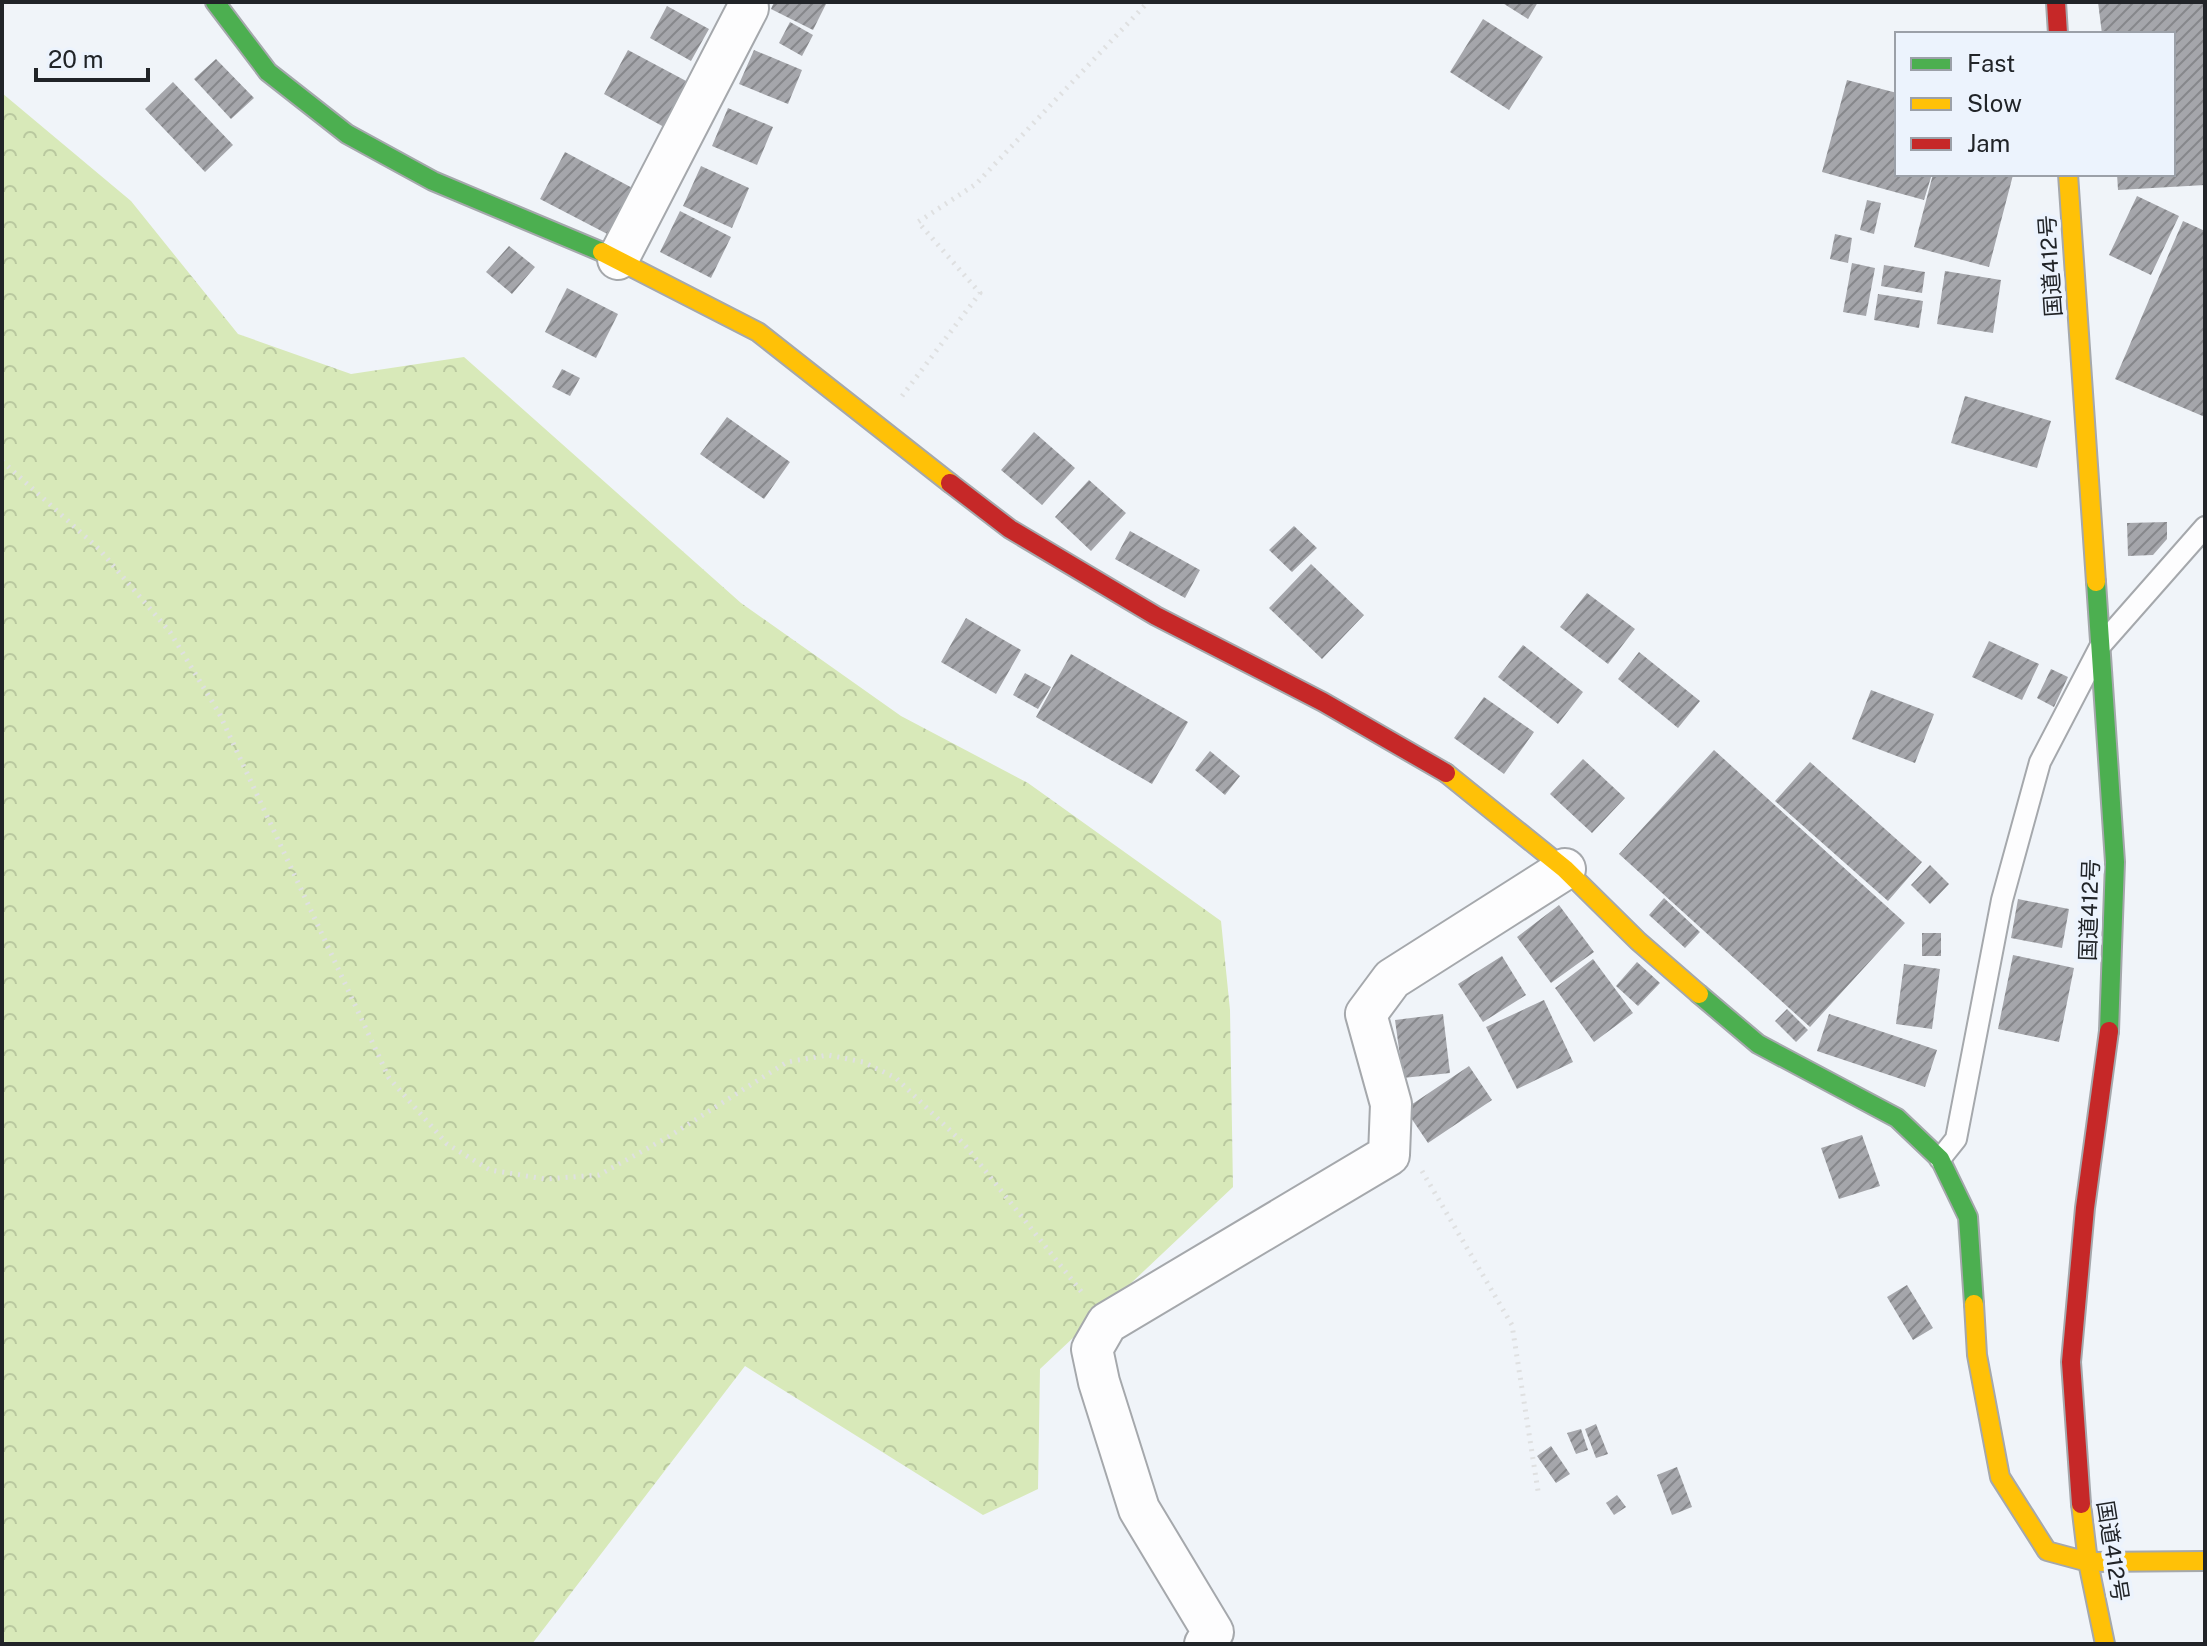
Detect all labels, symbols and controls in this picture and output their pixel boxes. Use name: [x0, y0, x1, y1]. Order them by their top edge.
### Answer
scale bar: [36, 32, 148, 82]
legend: [1895, 32, 2175, 176]
text: 20 m: [48, 45, 104, 73]
text: Fast: [1967, 49, 2015, 77]
text: Slow: [1967, 89, 2022, 117]
text: Jam: [1967, 129, 2010, 157]
street label: 国道412号: [2033, 214, 2067, 318]
street label: 国道412号: [2074, 859, 2104, 961]
street label: 国道412号: [2092, 1499, 2134, 1603]

